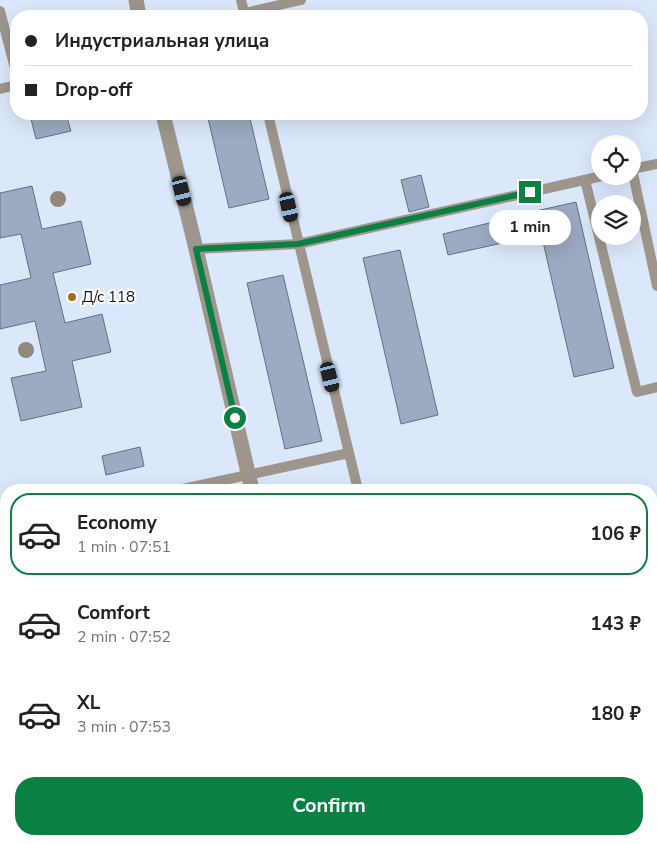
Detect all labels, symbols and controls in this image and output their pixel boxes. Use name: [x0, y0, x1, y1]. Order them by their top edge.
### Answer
text: Индустриальная улица: [55, 28, 270, 54]
text: Drop-off: [55, 77, 132, 103]
map controls: [591, 135, 641, 245]
button: locate: [591, 135, 641, 185]
car: [171, 175, 192, 207]
route end: [519, 181, 541, 203]
car: [278, 191, 299, 223]
button: layers: [591, 195, 641, 245]
callout: 1 min: [489, 210, 571, 244]
text: 1 min: [509, 216, 551, 238]
place label: Д/с 118: [82, 287, 135, 307]
marker: Д/с 118: [66, 291, 78, 303]
car: [319, 361, 340, 393]
route start: [224, 407, 246, 429]
text: Economy: [77, 510, 157, 536]
icon: car: [17, 512, 62, 557]
text: 106 ₽: [590, 521, 641, 547]
text: 1 min · 07:51: [77, 536, 171, 558]
text: Comfort: [77, 600, 150, 626]
icon: car: [17, 602, 62, 647]
text: 143 ₽: [590, 611, 641, 637]
text: 2 min · 07:52: [77, 626, 171, 648]
text: XL: [77, 690, 100, 716]
icon: car: [17, 692, 62, 737]
text: 180 ₽: [590, 701, 641, 727]
text: 3 min · 07:53: [77, 716, 171, 738]
button: Confirm: [15, 777, 643, 835]

